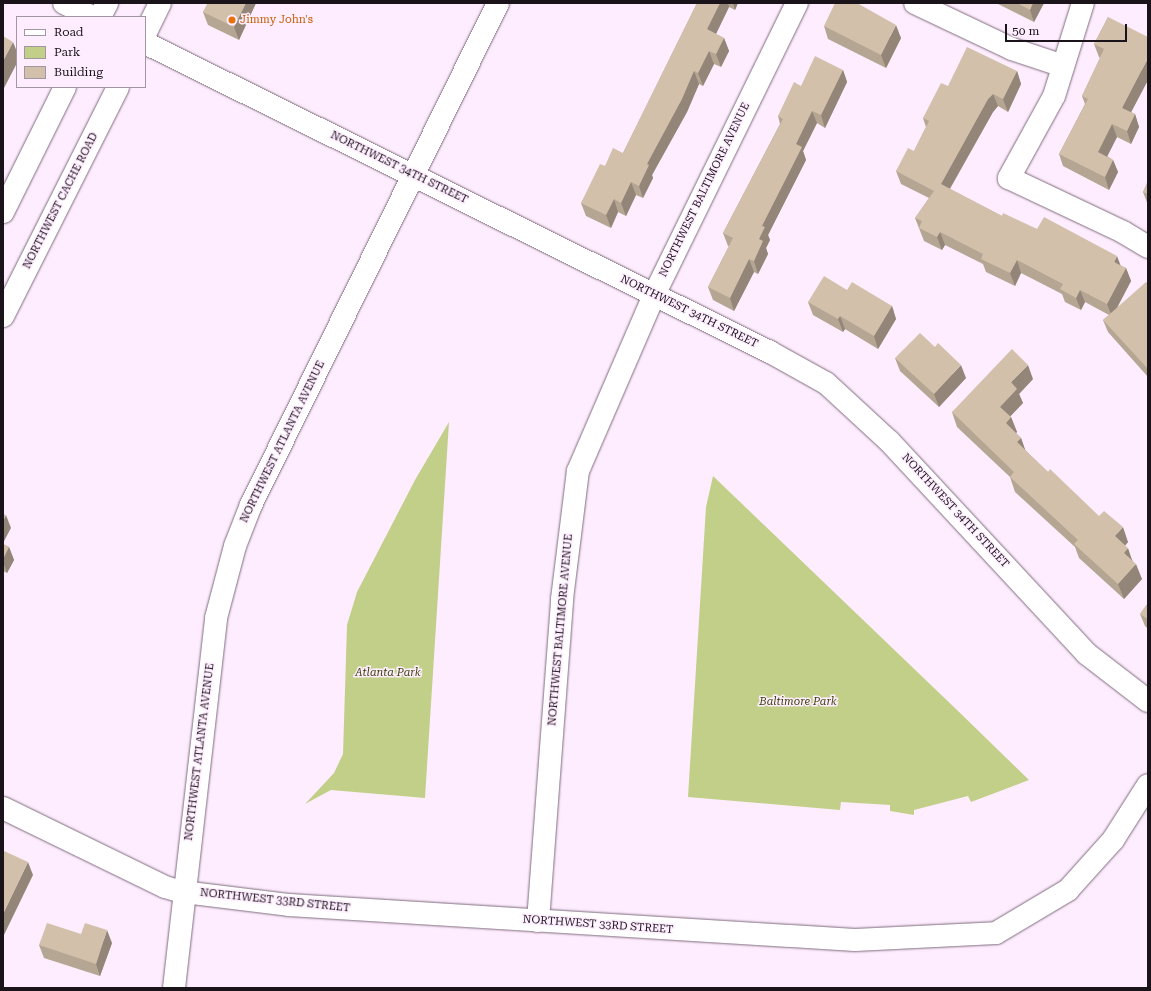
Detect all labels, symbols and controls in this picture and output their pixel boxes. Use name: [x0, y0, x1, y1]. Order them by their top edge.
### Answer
place label: Jimmy John's: [240, 13, 313, 27]
marker: Jimmy John's: [227, 15, 237, 25]
legend: [16, 16, 146, 88]
scale bar: [1007, 16, 1129, 42]
text: 50 m: [1012, 24, 1039, 38]
text: Road: [54, 25, 83, 39]
text: Park: [54, 45, 80, 59]
text: Building: [54, 65, 103, 79]
street label: NORTHWEST BALTIMORE AVENUE: [657, 101, 753, 279]
street label: NORTHWEST 34TH STREET: [328, 129, 470, 207]
street label: NORTHWEST CACHE ROAD: [21, 131, 101, 271]
street label: NORTHWEST 34TH STREET: [618, 273, 760, 351]
street label: NORTHWEST ATLANTA AVENUE: [238, 359, 328, 525]
street label: NORTHWEST 34TH STREET: [899, 451, 1011, 571]
street label: NORTHWEST BALTIMORE AVENUE: [546, 534, 576, 726]
street label: NORTHWEST ATLANTA AVENUE: [183, 663, 217, 841]
park label: Atlanta Park: [355, 666, 421, 680]
park label: Baltimore Park: [759, 695, 837, 709]
street label: NORTHWEST 33RD STREET: [199, 887, 351, 915]
street label: NORTHWEST 33RD STREET: [522, 913, 674, 937]

